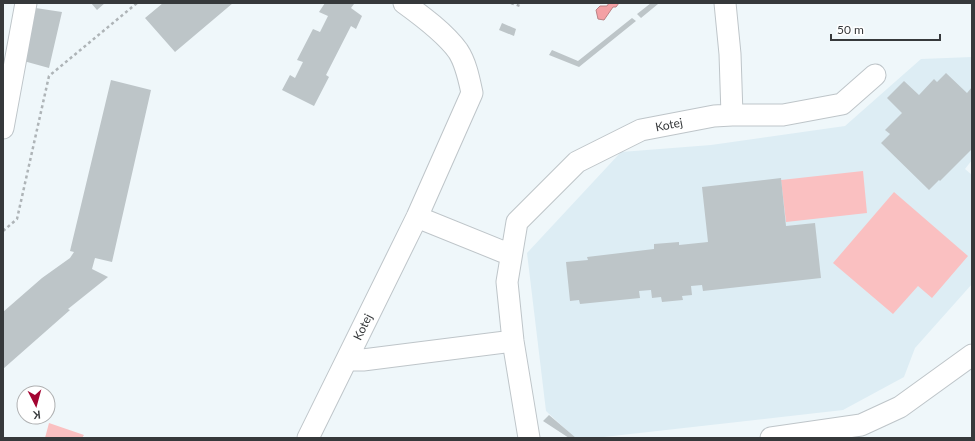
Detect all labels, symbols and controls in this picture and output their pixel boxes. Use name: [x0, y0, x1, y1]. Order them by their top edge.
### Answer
scale bar: [831, 16, 940, 42]
text: 50 m: [837, 22, 864, 37]
street label: Kotej: [654, 114, 684, 135]
street label: Kotej: [350, 311, 375, 343]
north arrow: [16, 385, 56, 425]
text: K: [32, 409, 42, 422]

